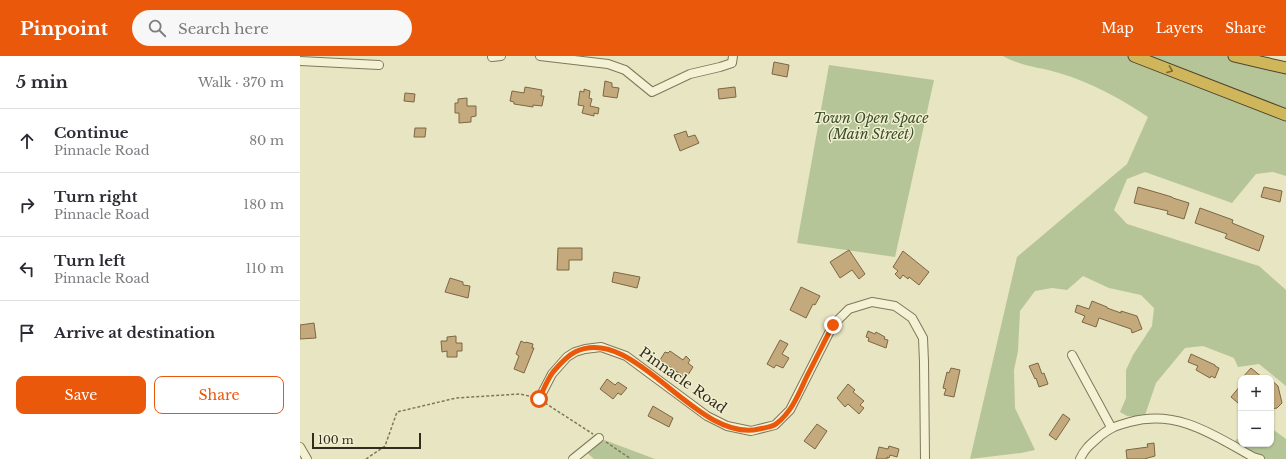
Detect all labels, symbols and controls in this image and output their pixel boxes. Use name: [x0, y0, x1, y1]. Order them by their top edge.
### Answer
search box: [132, 10, 412, 46]
text: Pinpoint: [20, 17, 108, 40]
icon: search: [146, 17, 168, 39]
text: Search here: [178, 19, 269, 38]
text: Map: [1101, 19, 1134, 37]
text: Layers: [1156, 19, 1203, 37]
text: Share: [1225, 19, 1266, 37]
one-way arrow: [1167, 66, 1174, 74]
text: 5 min: [16, 72, 68, 93]
text: Walk · 370 m: [198, 74, 284, 91]
park label: Town Open Space (Main Street): [813, 109, 929, 143]
text: Continue: [54, 123, 129, 142]
icon: ahead: [16, 130, 38, 152]
text: 80 m: [249, 132, 284, 149]
text: Pinnacle Road: [54, 142, 149, 159]
text: Turn right: [54, 187, 137, 206]
icon: right: [16, 194, 38, 216]
text: 180 m: [243, 196, 284, 213]
text: Pinnacle Road: [54, 206, 149, 223]
text: Turn left: [54, 251, 125, 270]
icon: left: [16, 258, 38, 280]
text: 110 m: [245, 260, 284, 277]
text: Pinnacle Road: [54, 270, 149, 287]
route end: [824, 316, 842, 334]
icon: arrive: [16, 322, 38, 344]
text: Arrive at destination: [54, 323, 215, 342]
street label: Pinnacle Road: [636, 343, 731, 417]
map controls: [1238, 375, 1274, 447]
button: +: [1238, 375, 1274, 411]
button: Save: [16, 376, 146, 414]
button: Share: [154, 376, 284, 414]
route start: [530, 390, 548, 408]
button: −: [1238, 411, 1274, 447]
scale bar: [312, 431, 421, 450]
text: 100 m: [318, 433, 354, 447]

